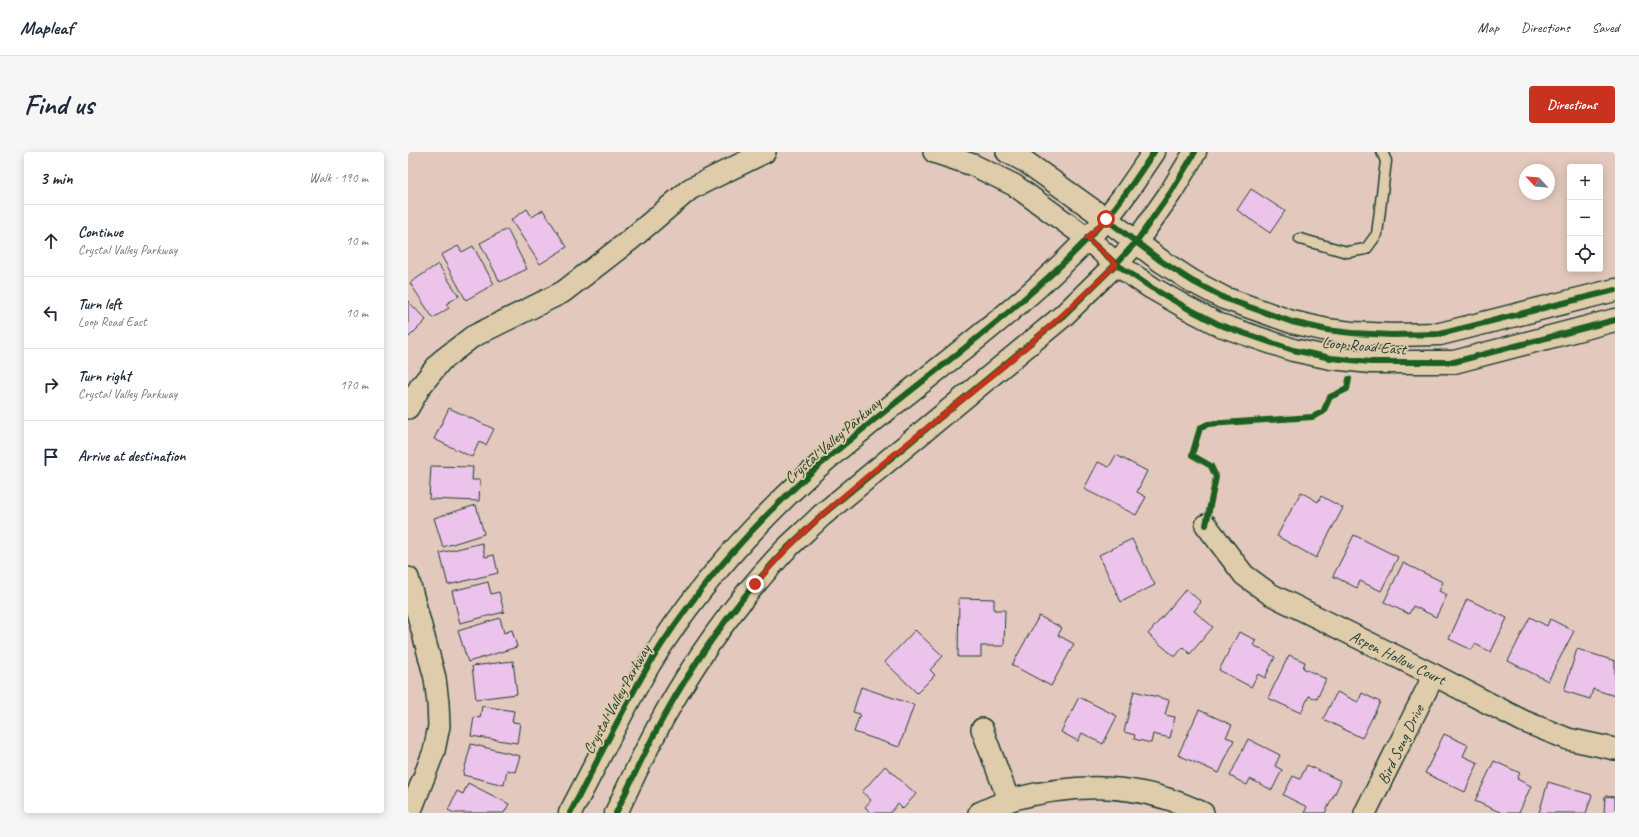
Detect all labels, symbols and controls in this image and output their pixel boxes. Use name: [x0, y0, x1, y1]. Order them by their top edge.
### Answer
text: Mapleaf: [20, 16, 73, 40]
text: Map: [1478, 19, 1499, 36]
text: Directions: [1521, 19, 1570, 36]
text: Saved: [1592, 19, 1619, 36]
button: Directions: [1529, 86, 1615, 123]
text: Find us: [24, 87, 94, 122]
north arrow: [1519, 164, 1555, 200]
map controls: [1567, 164, 1603, 272]
button: +: [1567, 164, 1603, 200]
text: 3 min: [40, 168, 73, 189]
text: Walk · 190 m: [309, 170, 368, 186]
button: −: [1567, 200, 1603, 236]
route start: [1097, 210, 1115, 228]
text: Continue: [78, 223, 123, 242]
icon: ahead: [40, 230, 62, 252]
text: 10 m: [346, 233, 368, 249]
button: locate: [1567, 236, 1603, 272]
text: Crystal Valley Parkway: [78, 242, 177, 258]
text: Turn left: [78, 295, 121, 314]
icon: left: [40, 302, 62, 324]
text: 10 m: [346, 305, 368, 321]
text: Loop Road East: [78, 314, 147, 330]
street label: Loop Road East: [1321, 332, 1409, 360]
text: Turn right: [78, 367, 131, 386]
icon: right: [40, 374, 62, 396]
text: 170 m: [340, 377, 368, 393]
text: Crystal Valley Parkway: [78, 386, 177, 402]
street label: Crystal Valley Parkway: [780, 392, 886, 488]
icon: arrive: [40, 446, 62, 468]
text: Arrive at destination: [78, 447, 185, 466]
route end: [746, 575, 764, 593]
street label: Aspen Hollow Court: [1347, 626, 1450, 690]
street label: Crystal Valley Parkway: [579, 640, 656, 758]
street label: Bird Song Drive: [1373, 700, 1430, 788]

